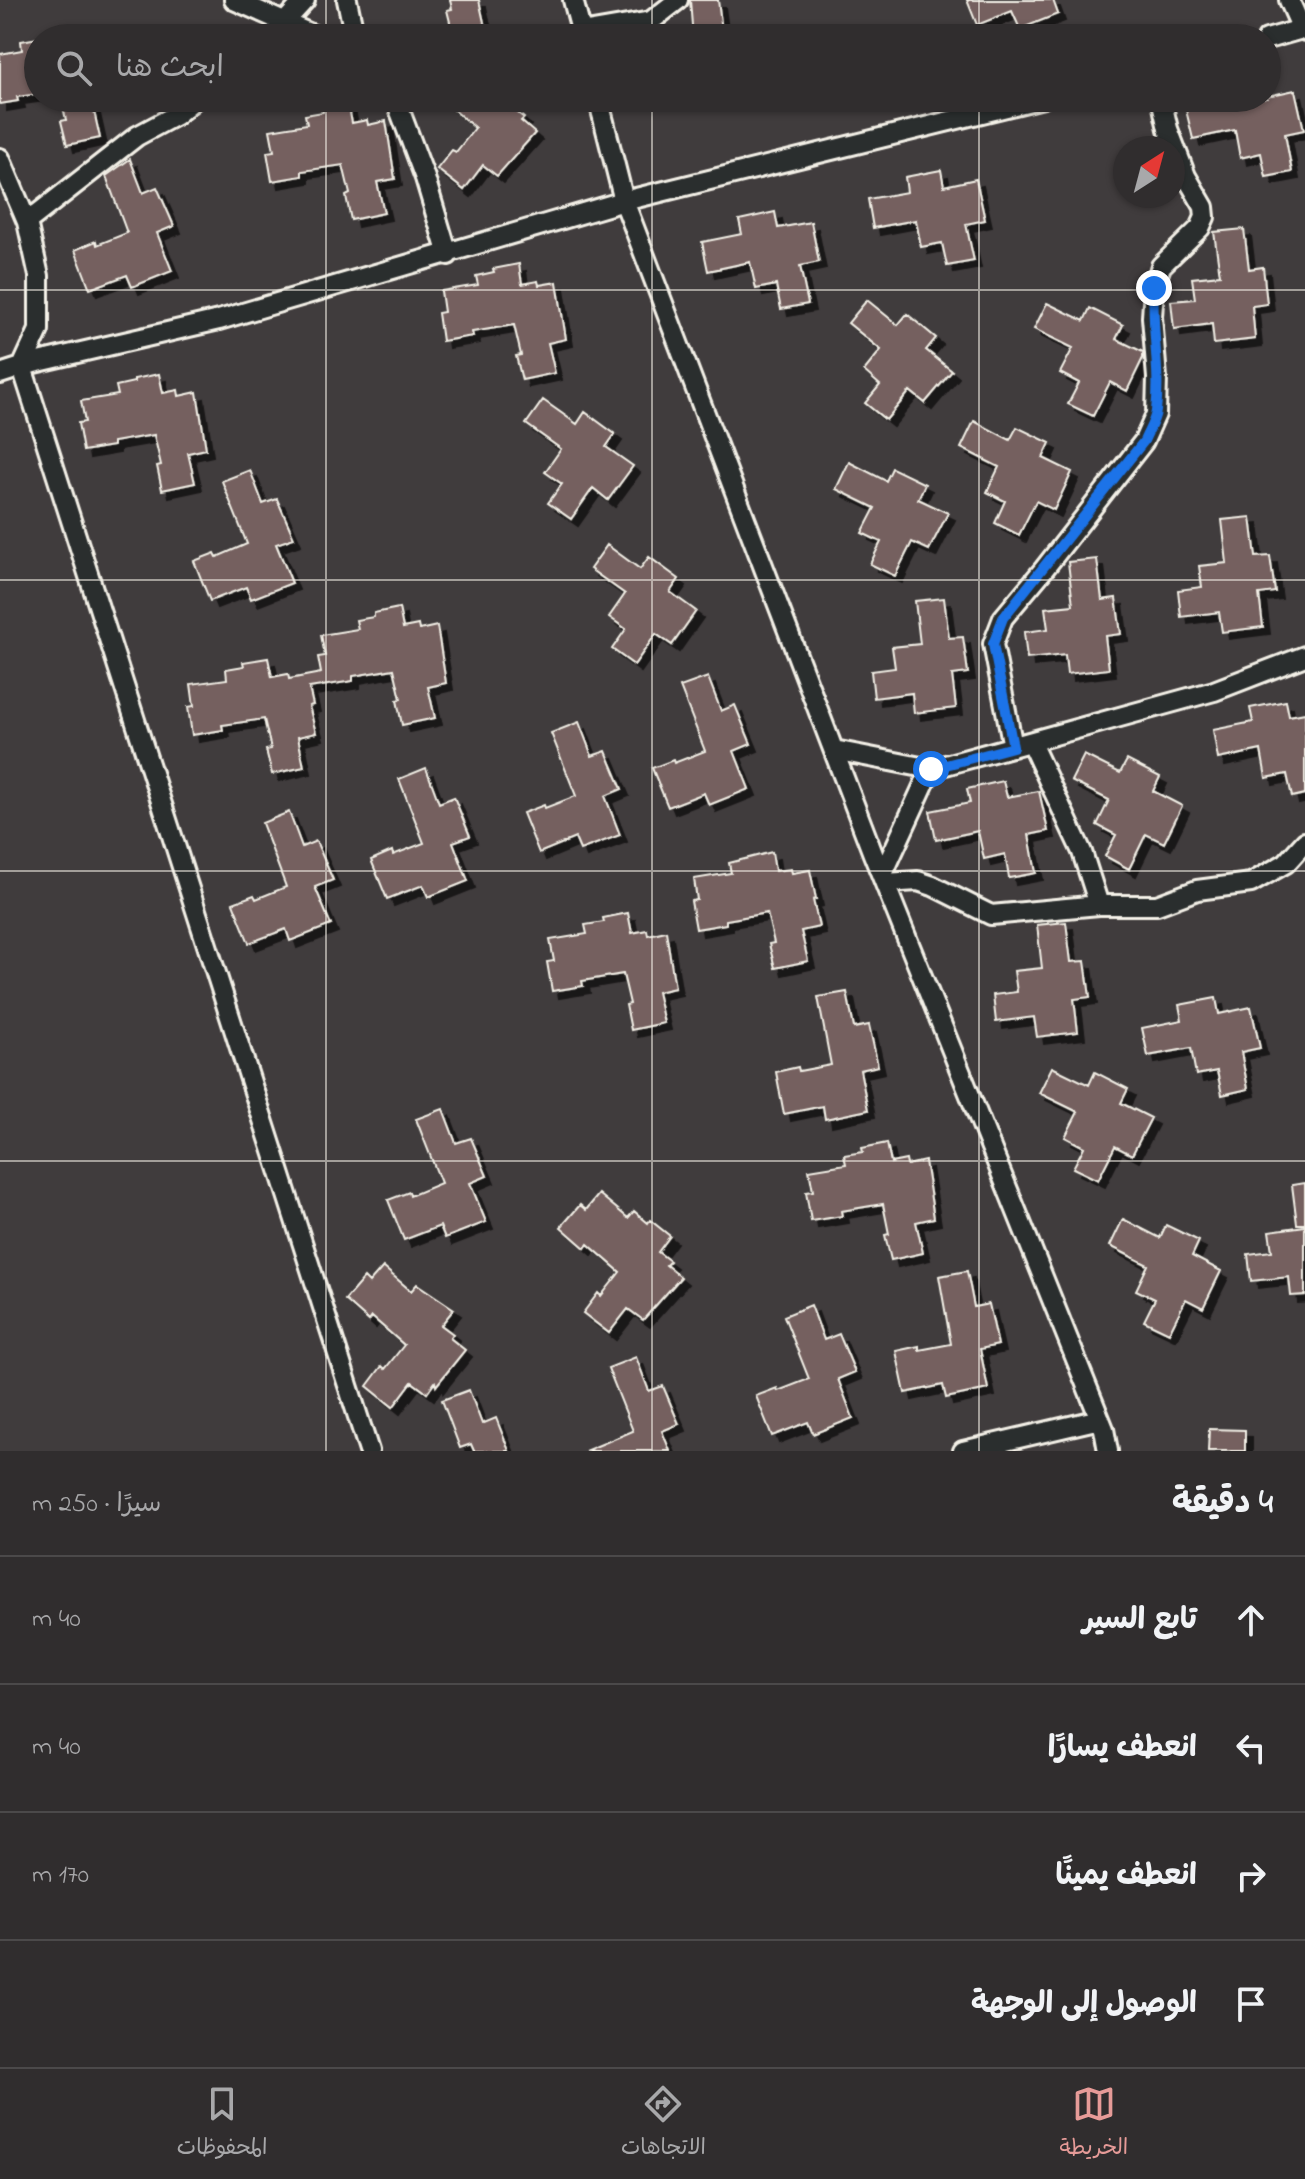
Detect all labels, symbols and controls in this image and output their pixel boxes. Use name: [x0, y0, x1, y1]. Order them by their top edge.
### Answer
search box: [24, 24, 1281, 112]
icon: search: [52, 46, 96, 90]
text: ابحث هنا: [116, 47, 224, 91]
north arrow: [1113, 136, 1185, 208]
route end: [1136, 270, 1172, 306]
route start: [913, 751, 949, 787]
text: 4 دقيقة: [1172, 1479, 1273, 1529]
text: سيرًا · 250 m: [32, 1486, 162, 1524]
icon: ahead: [1229, 1598, 1273, 1642]
text: تابع السير: [1083, 1599, 1197, 1643]
text: 40 m: [32, 1601, 81, 1639]
icon: left: [1229, 1726, 1273, 1770]
text: انعطف يسارًا: [1048, 1727, 1197, 1771]
text: 40 m: [32, 1729, 81, 1767]
icon: right: [1229, 1854, 1273, 1898]
text: انعطف يمينًا: [1056, 1855, 1197, 1899]
text: 170 m: [32, 1857, 89, 1895]
icon: arrive: [1229, 1982, 1273, 2026]
text: الوصول إلى الوجهة: [971, 1983, 1197, 2027]
tab: المحفوظات: [177, 2082, 267, 2166]
tab: الاتجاهات: [621, 2082, 706, 2166]
tab: الخريطة: [1060, 2082, 1128, 2166]

